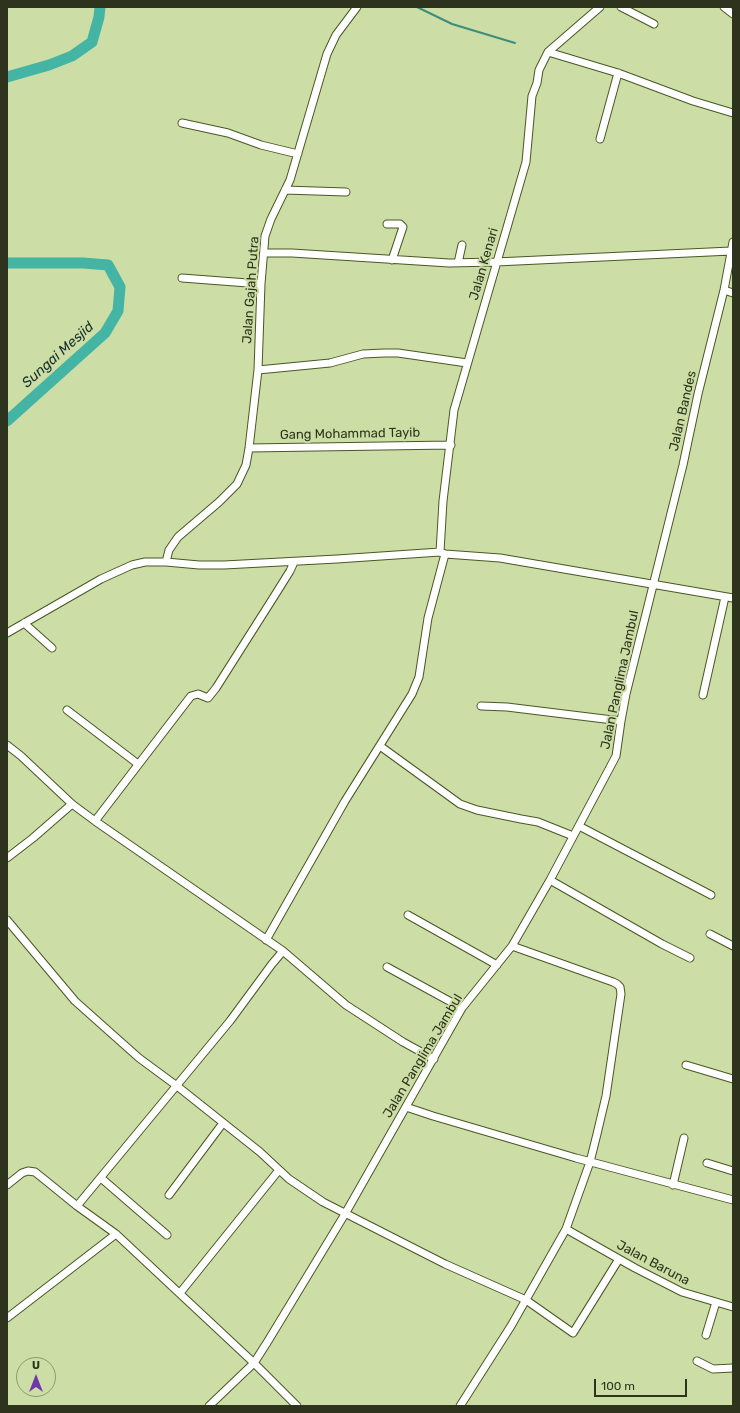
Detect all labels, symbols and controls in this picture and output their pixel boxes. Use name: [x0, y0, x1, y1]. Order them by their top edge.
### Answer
street label: Jalan Kenari: [466, 226, 502, 302]
street label: Jalan Gajah Putra: [239, 236, 263, 344]
water label: Sungai Mesjid: [19, 319, 97, 391]
street label: Jalan Bandes: [666, 369, 700, 453]
street label: Gang Mohammad Tayib: [280, 425, 420, 443]
street label: Jalan Panglima Jambul: [598, 609, 642, 751]
street label: Jalan Panglima Jambul: [380, 991, 466, 1121]
street label: Jalan Baruna: [614, 1237, 692, 1289]
north arrow: [16, 1357, 56, 1397]
text: U: [32, 1359, 40, 1372]
scale bar: [596, 1371, 689, 1397]
text: 100 m: [601, 1379, 635, 1393]

